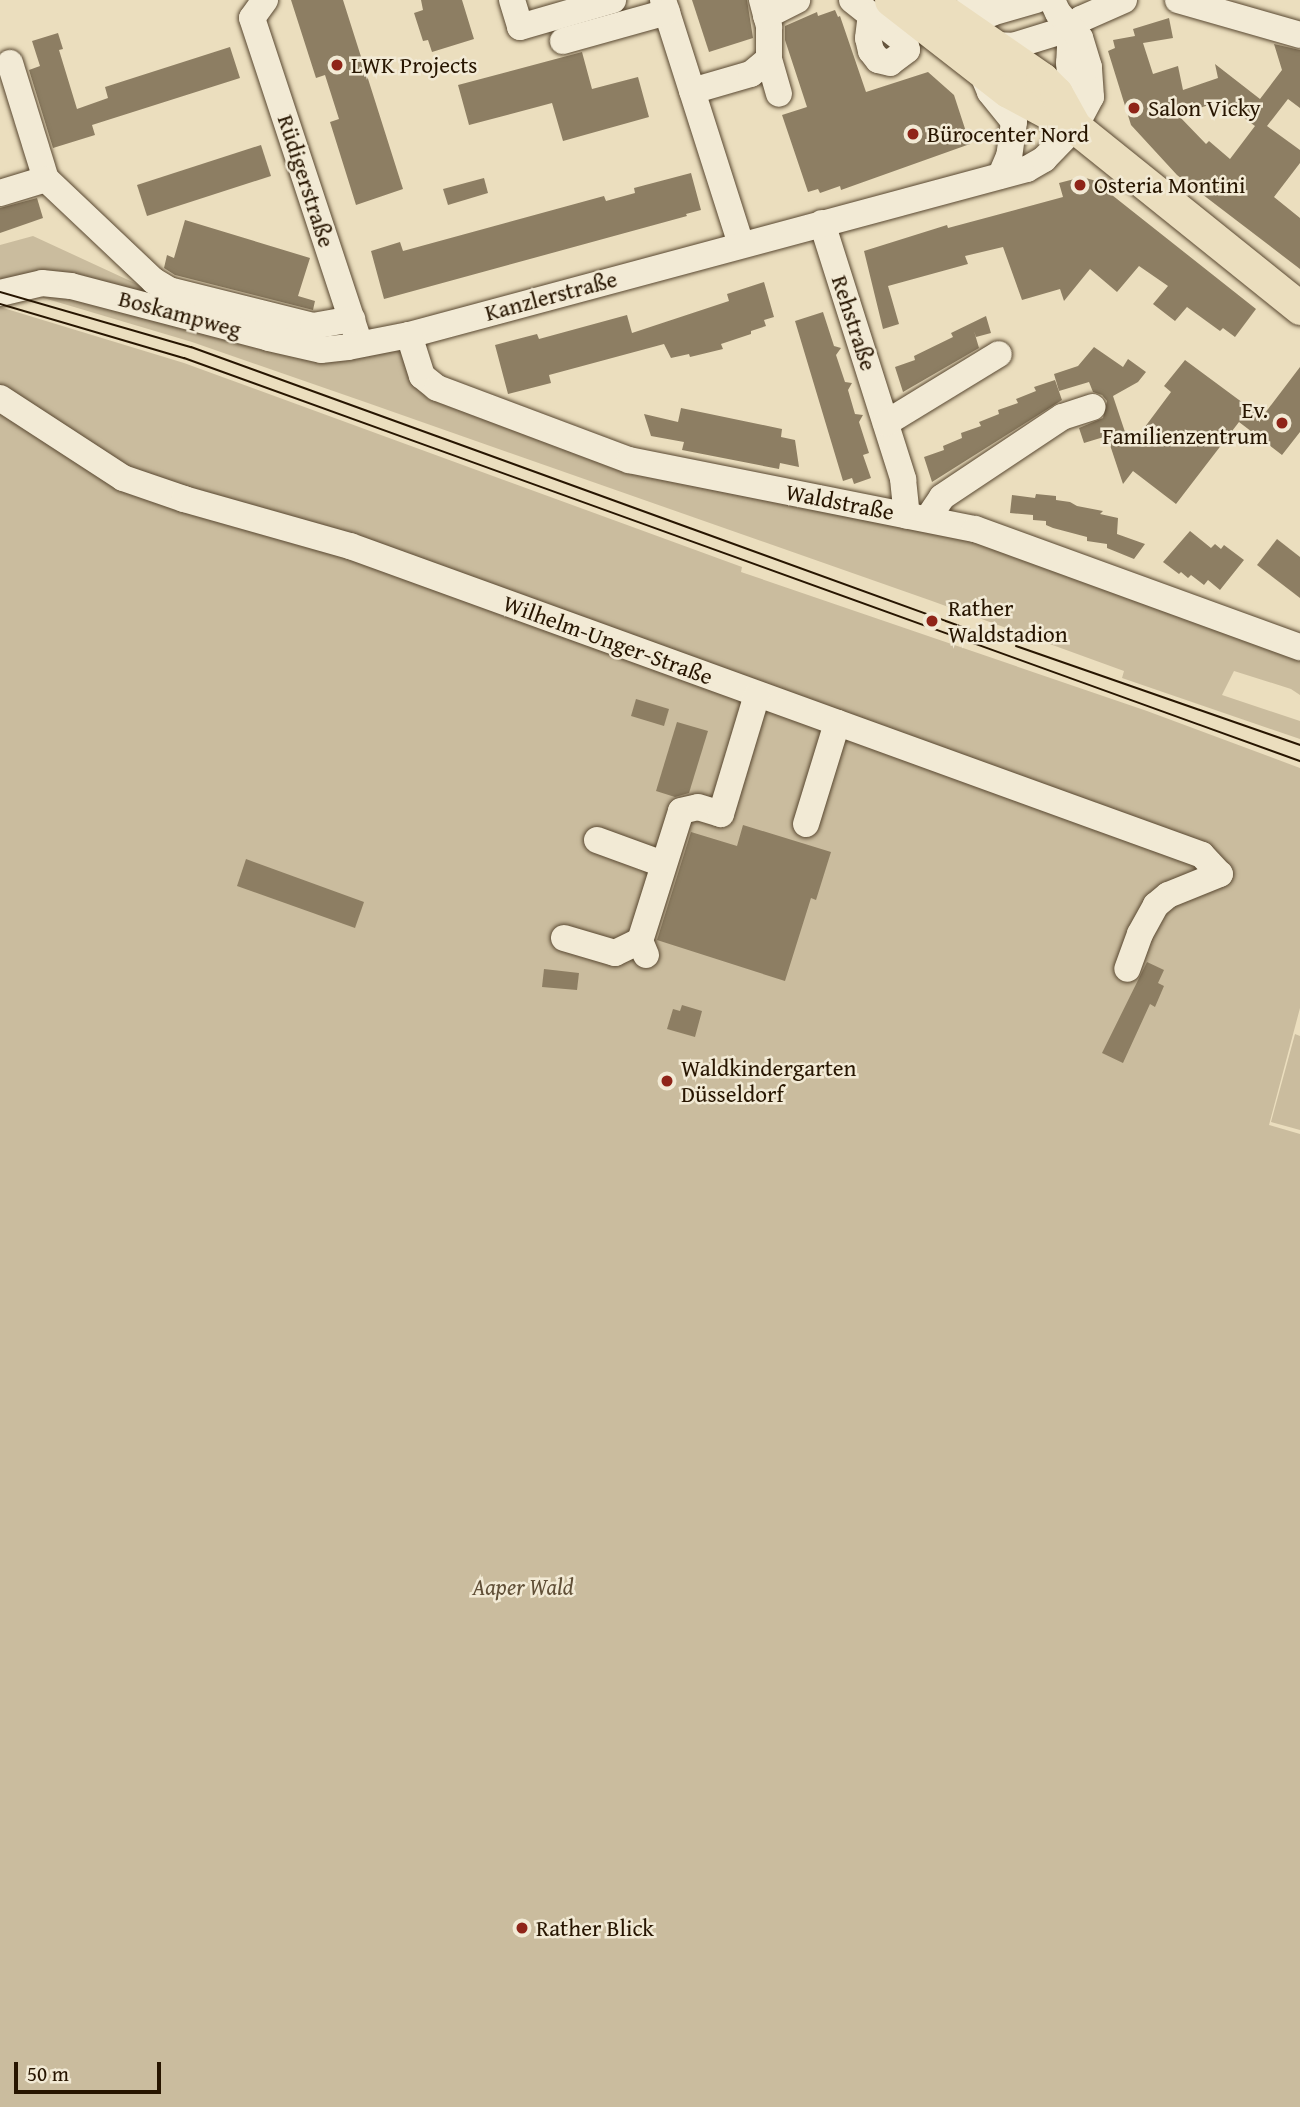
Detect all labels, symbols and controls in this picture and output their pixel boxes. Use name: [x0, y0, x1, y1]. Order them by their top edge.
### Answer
place label: LWK Projects: [351, 51, 477, 79]
marker: LWK Projects: [329, 57, 345, 73]
place label: Salon Vicky: [1148, 94, 1261, 122]
marker: Salon Vicky: [1126, 100, 1142, 116]
street label: Rüdigerstraße: [272, 111, 340, 251]
place label: Bürocenter Nord: [927, 120, 1089, 148]
marker: Bürocenter Nord: [905, 126, 921, 142]
place label: Osteria Montini: [1094, 171, 1245, 199]
marker: Osteria Montini: [1072, 177, 1088, 193]
street label: Kanzlerstraße: [482, 265, 620, 327]
street label: Rehstraße: [826, 272, 882, 374]
street label: Boskampweg: [116, 284, 244, 344]
place label: Ev. Familienzentrum: [1102, 396, 1268, 450]
marker: Ev. Familienzentrum: [1274, 415, 1290, 431]
street label: Waldstraße: [783, 478, 897, 526]
street label: Wilhelm-Unger-Straße: [500, 589, 716, 691]
place label: Rather Waldstadion: [948, 594, 1068, 648]
marker: Rather Waldstadion: [922, 611, 942, 631]
place label: Waldkindergarten Düsseldorf: [681, 1054, 856, 1108]
marker: Waldkindergarten Düsseldorf: [659, 1073, 675, 1089]
park label: Aaper Wald: [472, 1573, 574, 1601]
place label: Rather Blick: [536, 1914, 654, 1942]
marker: Rather Blick: [514, 1920, 530, 1936]
scale bar: [18, 2048, 164, 2092]
text: 50 m: [27, 2058, 69, 2089]

